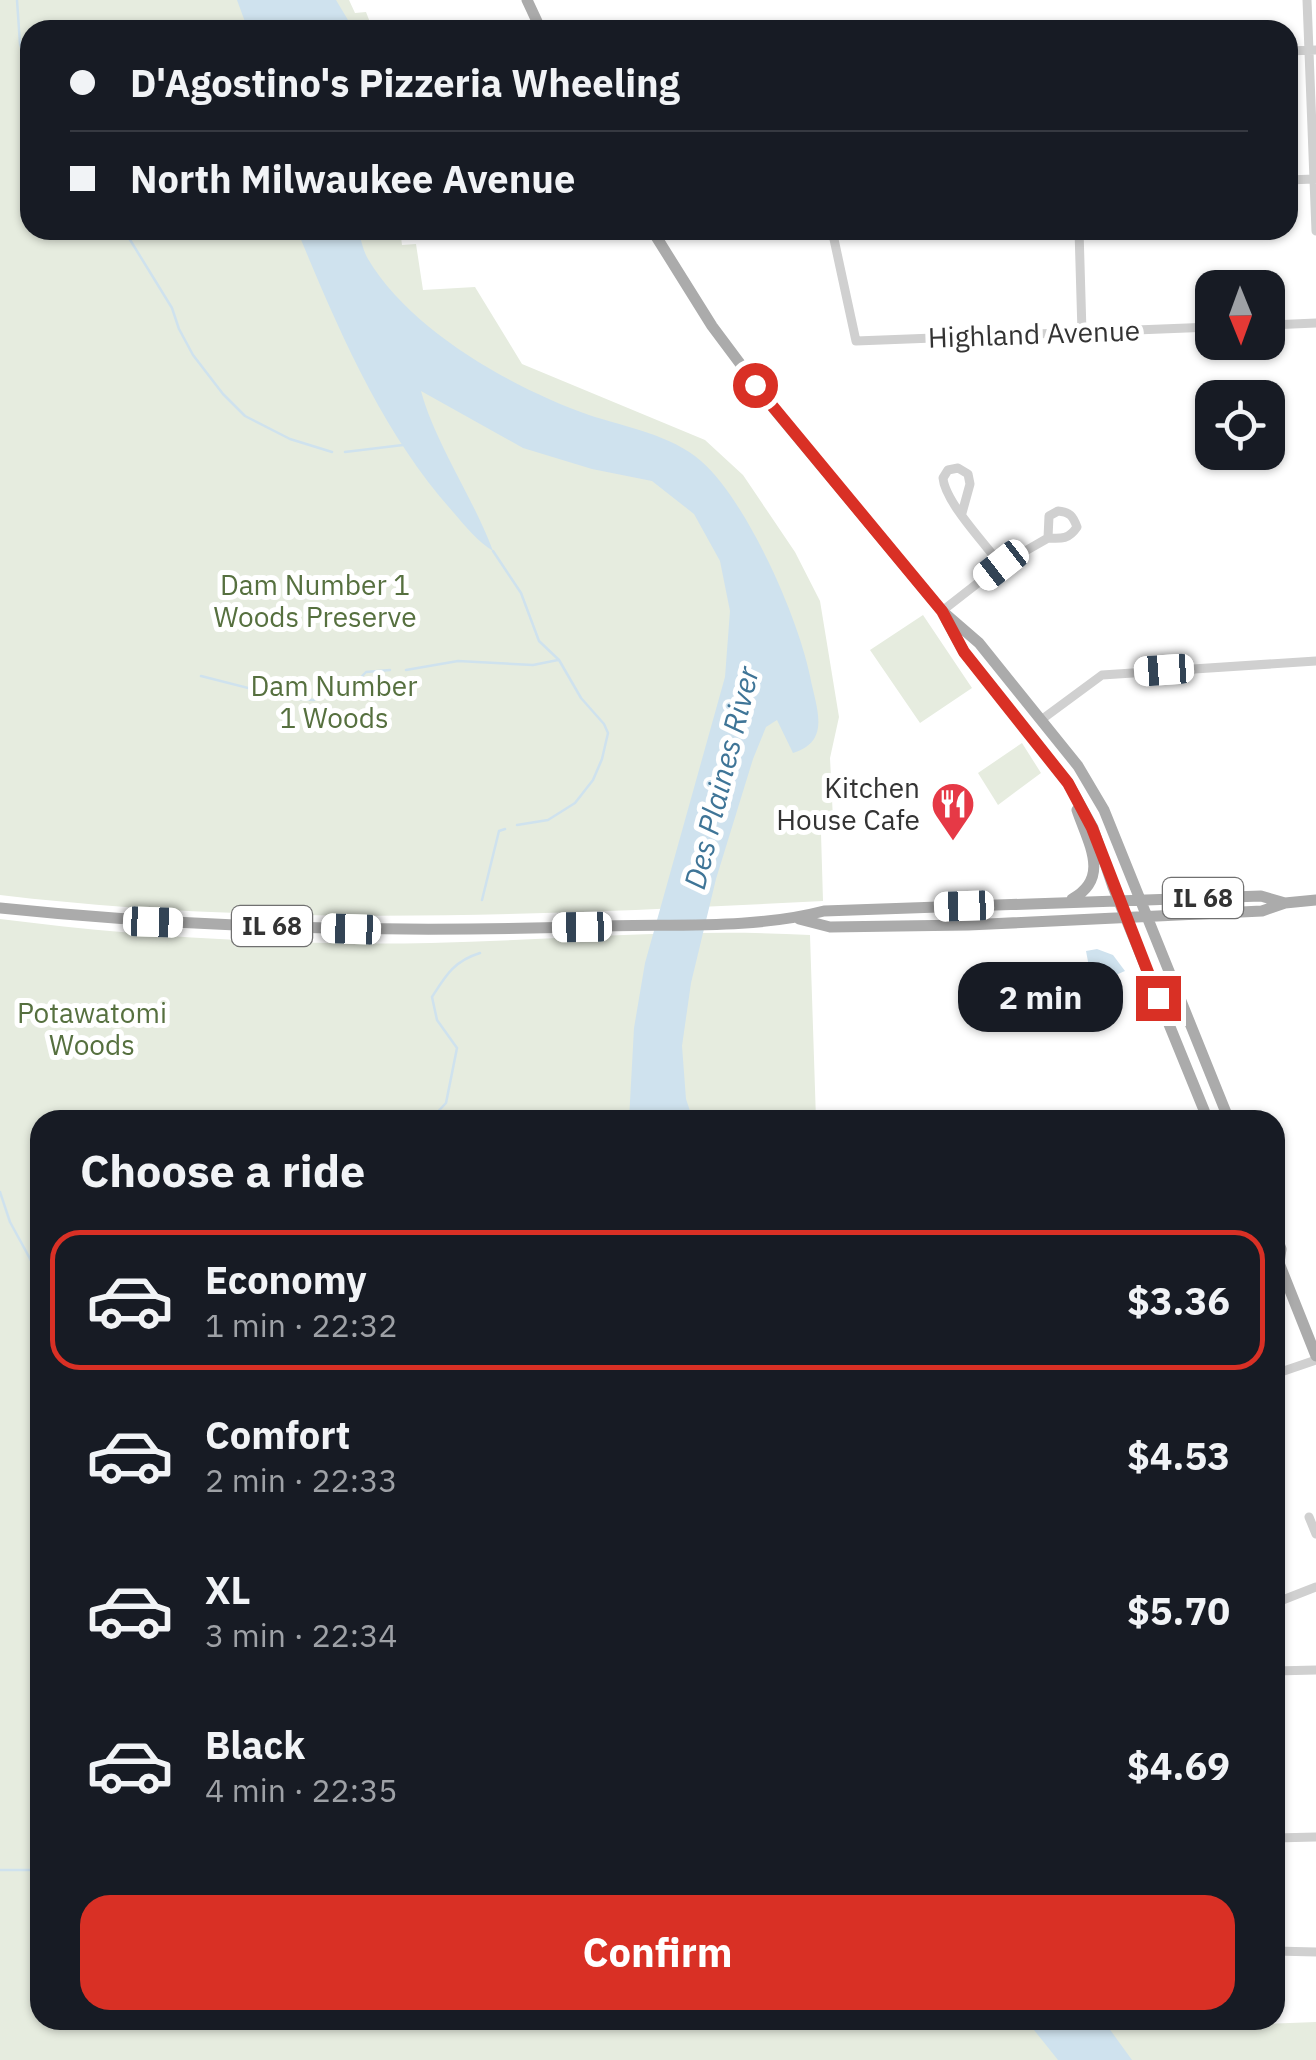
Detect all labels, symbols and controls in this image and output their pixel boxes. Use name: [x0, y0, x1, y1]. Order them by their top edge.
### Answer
text: D'Agostino's Pizzeria Wheeling: [130, 58, 680, 107]
text: North Milwaukee Avenue: [130, 154, 575, 203]
north arrow: [1195, 270, 1285, 360]
map controls: [1195, 270, 1285, 470]
street label: Highland Avenue: [927, 311, 1141, 356]
route start: [733, 363, 778, 408]
button: locate: [1195, 380, 1285, 470]
car: [968, 535, 1034, 595]
park label: Dam Number 1 Woods Preserve: [213, 566, 417, 635]
car: [1133, 653, 1195, 687]
water label: Des Plaines River: [674, 661, 767, 893]
park label: Dam Number 1 Woods: [251, 667, 417, 736]
place label: Kitchen House Cafe: [776, 769, 920, 838]
restaurant icon: Kitchen House Cafe: [930, 781, 976, 842]
road number: IL 68: [1163, 878, 1243, 918]
car: [933, 890, 995, 922]
car: [122, 906, 184, 938]
road number: IL 68: [232, 906, 312, 946]
car: [552, 911, 612, 943]
car: [320, 913, 382, 945]
callout: 2 min: [958, 963, 1123, 1033]
text: 2 min: [999, 976, 1082, 1018]
route end: [1136, 976, 1181, 1021]
park label: Potawatomi Woods: [17, 994, 167, 1063]
text: Choose a ride: [80, 1141, 365, 1199]
icon: car: [85, 1255, 175, 1345]
text: Economy: [205, 1255, 367, 1304]
text: $3.36: [1127, 1276, 1230, 1325]
text: 1 min · 22:32: [205, 1304, 398, 1346]
icon: car: [85, 1410, 175, 1500]
text: Comfort: [205, 1410, 350, 1459]
text: $4.53: [1127, 1431, 1230, 1480]
text: 2 min · 22:33: [205, 1459, 398, 1501]
icon: car: [85, 1565, 175, 1655]
text: XL: [205, 1565, 251, 1614]
text: $5.70: [1127, 1586, 1230, 1635]
text: 3 min · 22:34: [205, 1614, 398, 1656]
icon: car: [85, 1720, 175, 1810]
text: Black: [205, 1720, 305, 1769]
text: $4.69: [1127, 1741, 1230, 1790]
text: 4 min · 22:35: [205, 1769, 398, 1811]
button: Confirm: [80, 1895, 1235, 2010]

